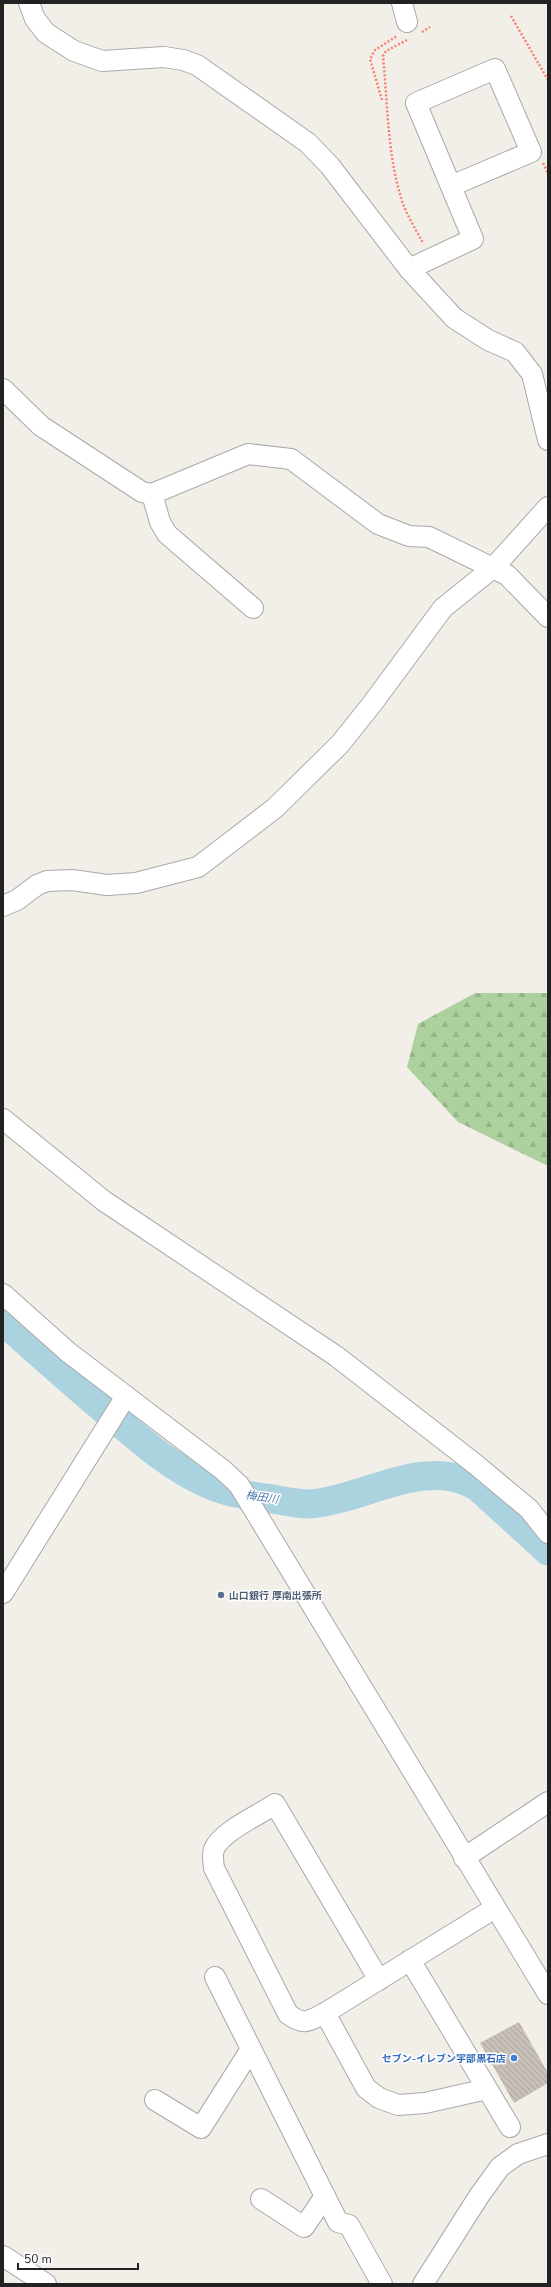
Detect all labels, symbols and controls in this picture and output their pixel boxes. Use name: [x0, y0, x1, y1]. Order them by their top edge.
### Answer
water label: 梅田川: [244, 1488, 280, 1508]
place label: 山口銀行 厚南出張所: [229, 1589, 322, 1603]
marker: 山口銀行 厚南出張所: [216, 1590, 226, 1600]
place label: セブン-イレブン宇部黒石店: [382, 2052, 506, 2066]
marker: セブン-イレブン宇部黒石店: [509, 2053, 519, 2063]
scale bar: [18, 2245, 138, 2271]
text: 50 m: [24, 2251, 52, 2267]

